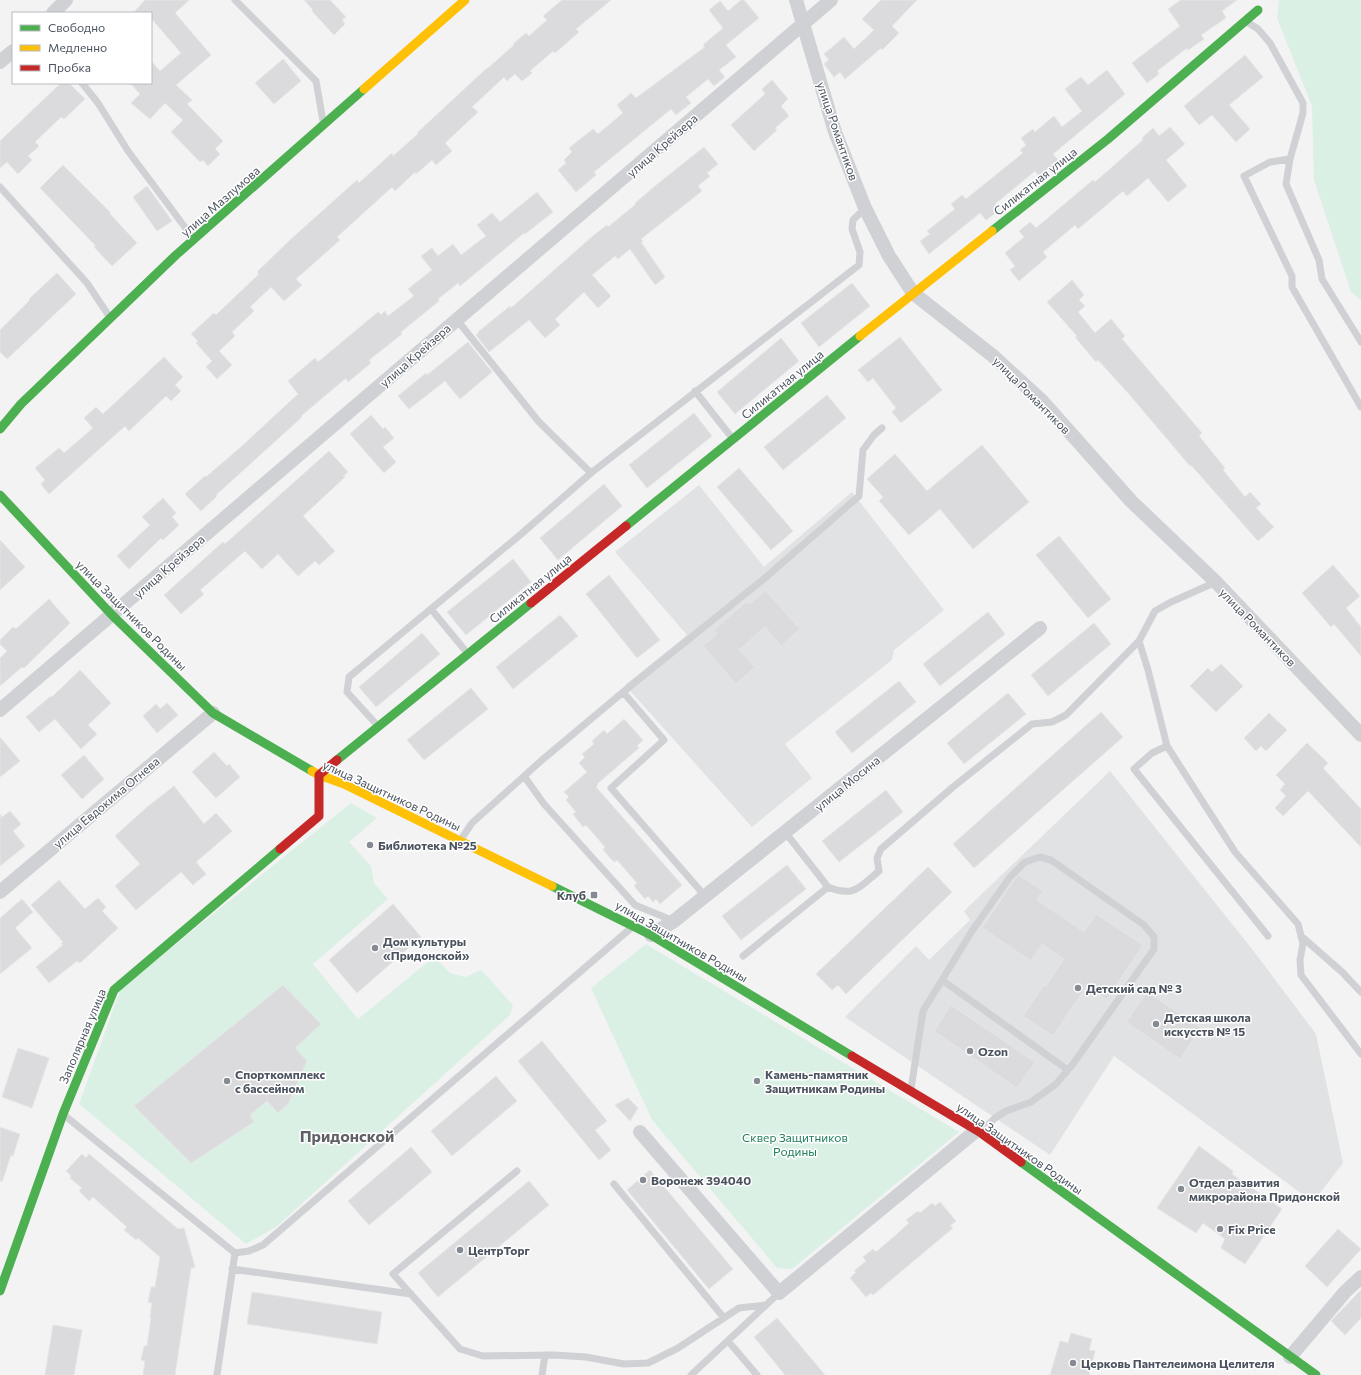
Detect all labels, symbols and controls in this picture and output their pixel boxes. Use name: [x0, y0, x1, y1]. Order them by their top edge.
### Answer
legend: [12, 12, 152, 84]
text: Свободно: [48, 20, 105, 34]
text: Медленно: [48, 40, 107, 54]
text: Пробка: [48, 60, 91, 74]
street label: улица Романтиков: [815, 80, 861, 182]
street label: улица Крейзера: [624, 111, 700, 179]
street label: Силикатная улица: [991, 144, 1079, 218]
street label: улица Мазлумова: [178, 163, 262, 239]
street label: улица Крейзера: [377, 321, 453, 389]
street label: Силикатная улица: [738, 347, 826, 421]
street label: улица Романтиков: [990, 353, 1074, 437]
street label: улица Крейзера: [131, 532, 207, 600]
street label: Силикатная улица: [486, 551, 574, 625]
street label: улица Защитников Родины: [74, 557, 190, 673]
street label: улица Романтиков: [1217, 585, 1299, 669]
street label: улица Мосина: [812, 753, 882, 813]
street label: улица Евдокима Огнева: [50, 754, 162, 850]
street label: улица Защитников Родины: [321, 757, 463, 833]
place label: Библиотека №25: [378, 838, 477, 852]
marker: Библиотека №25: [365, 840, 375, 850]
place label: Клуб: [557, 888, 586, 902]
marker: Клуб: [589, 890, 599, 900]
street label: улица Защитников Родины: [613, 897, 751, 985]
place label: Дом культуры «Придонской»: [383, 934, 470, 962]
marker: Дом культуры «Придонской»: [370, 943, 380, 953]
place label: Детский сад № 3: [1086, 981, 1182, 995]
marker: Детский сад № 3: [1073, 983, 1083, 993]
street label: Заполярная улица: [56, 986, 108, 1086]
place label: Детская школа искусств № 15: [1164, 1010, 1251, 1038]
marker: Детская школа искусств № 15: [1151, 1019, 1161, 1029]
place label: Ozon: [978, 1044, 1008, 1058]
marker: Ozon: [965, 1046, 975, 1056]
place label: Спорткомплекс с бассейном: [235, 1067, 326, 1095]
place label: Камень-памятник Защитникам Родины: [765, 1067, 885, 1095]
marker: Спорткомплекс с бассейном: [222, 1076, 232, 1086]
marker: Камень-памятник Защитникам Родины: [752, 1076, 762, 1086]
street label: улица Защитников Родины: [954, 1099, 1086, 1197]
district label: Придонской: [300, 1126, 394, 1145]
park label: Сквер Защитников Родины: [742, 1130, 848, 1158]
place label: Воронеж 394040: [651, 1173, 751, 1187]
marker: Воронеж 394040: [638, 1175, 648, 1185]
place label: Отдел развития микрорайона Придонской: [1189, 1175, 1340, 1203]
marker: Отдел развития микрорайона Придонской: [1176, 1184, 1186, 1194]
place label: Fix Price: [1228, 1222, 1276, 1236]
marker: Fix Price: [1215, 1224, 1225, 1234]
place label: ЦентрТорг: [468, 1243, 531, 1257]
marker: ЦентрТорг: [455, 1245, 465, 1255]
place label: Церковь Пантелеимона Целителя: [1081, 1356, 1275, 1370]
marker: Церковь Пантелеимона Целителя: [1068, 1358, 1078, 1368]

